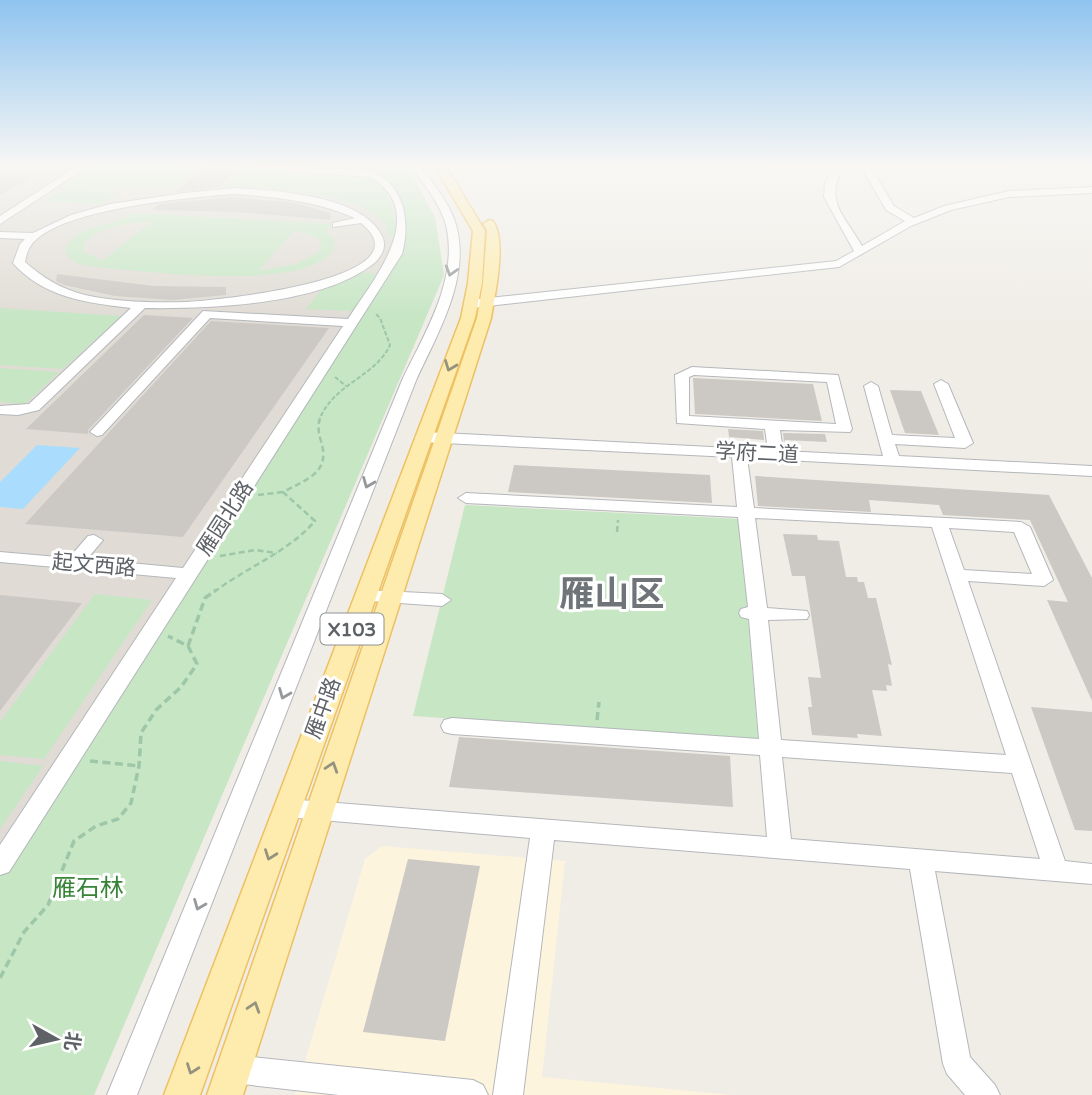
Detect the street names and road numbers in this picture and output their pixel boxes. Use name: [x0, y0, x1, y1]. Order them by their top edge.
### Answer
street label: 学府二道: [714, 439, 800, 468]
street label: 雁园北路: [192, 476, 259, 560]
street label: 起文西路: [51, 549, 137, 582]
road number: X103: [320, 614, 384, 644]
street label: 雁中路: [301, 674, 346, 742]

